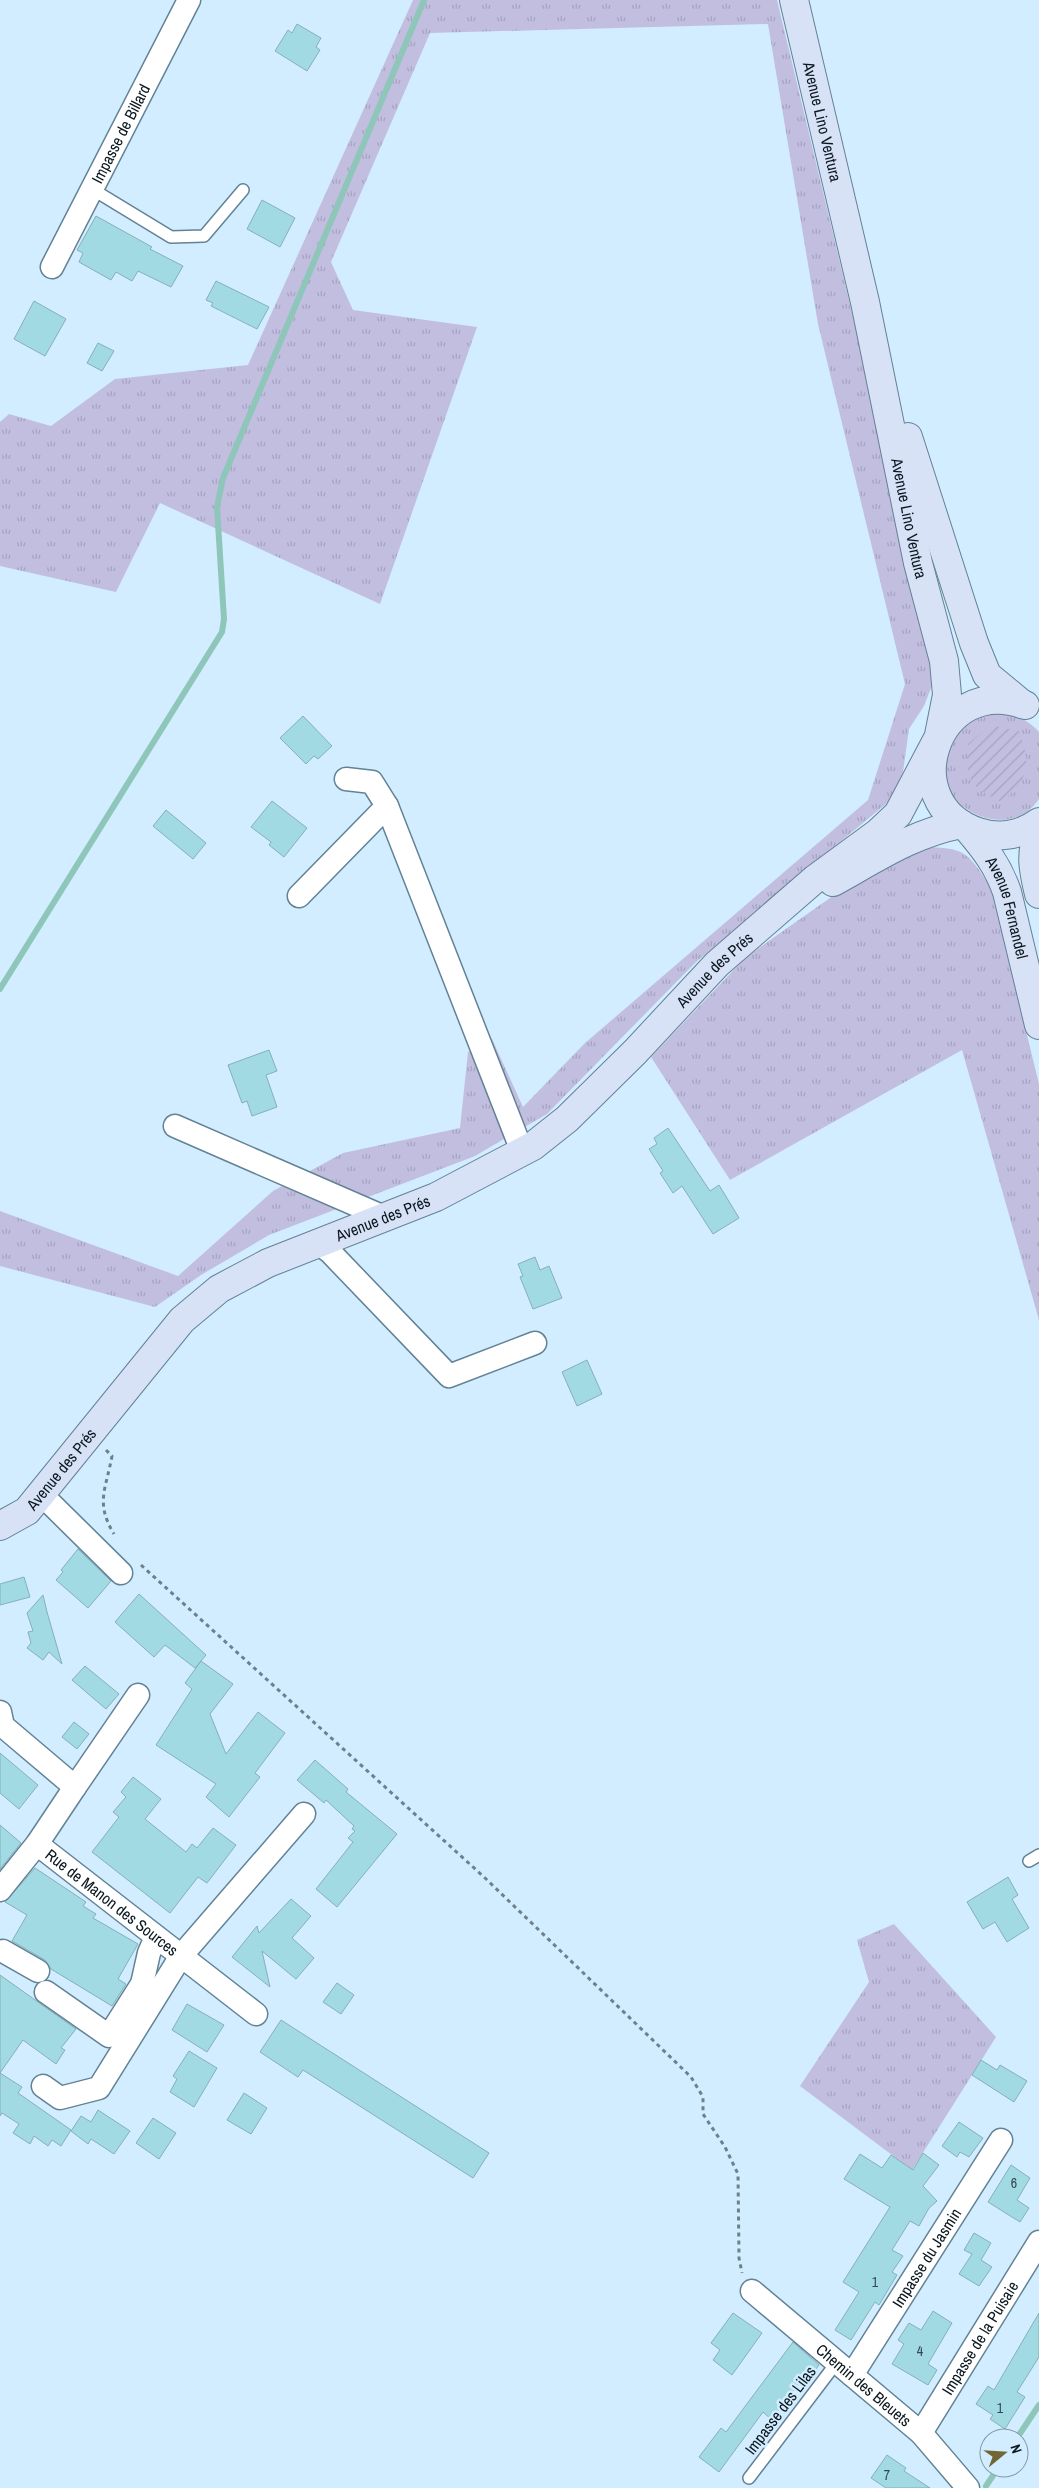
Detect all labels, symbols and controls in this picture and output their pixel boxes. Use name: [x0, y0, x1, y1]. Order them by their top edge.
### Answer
street label: Avenue Lino Ventura: [798, 59, 847, 184]
street label: Impasse de Billard: [86, 80, 155, 187]
street label: Avenue Lino Ventura: [886, 455, 933, 582]
street label: Avenue Fernandel: [980, 851, 1034, 961]
street label: Avenue des Prés: [670, 927, 757, 1013]
street label: Avenue des Prés: [331, 1189, 433, 1247]
street label: Avenue des Prés: [20, 1423, 101, 1515]
street label: Rue de Manon des Sources: [41, 1844, 183, 1961]
house number: 6: [1011, 2174, 1017, 2192]
street label: Impasse du Jasmin: [887, 2204, 966, 2312]
house number: 1: [872, 2273, 879, 2291]
street label: Impasse de la Puisaie: [936, 2277, 1023, 2399]
street label: Chemin des Bleuets: [811, 2338, 916, 2431]
house number: 4: [917, 2342, 924, 2360]
street label: Impasse des Lilas: [739, 2361, 821, 2459]
house number: 1: [997, 2399, 1004, 2417]
north arrow: [979, 2428, 1029, 2478]
text: N: [1007, 2442, 1026, 2456]
house number: 7: [884, 2466, 890, 2484]

